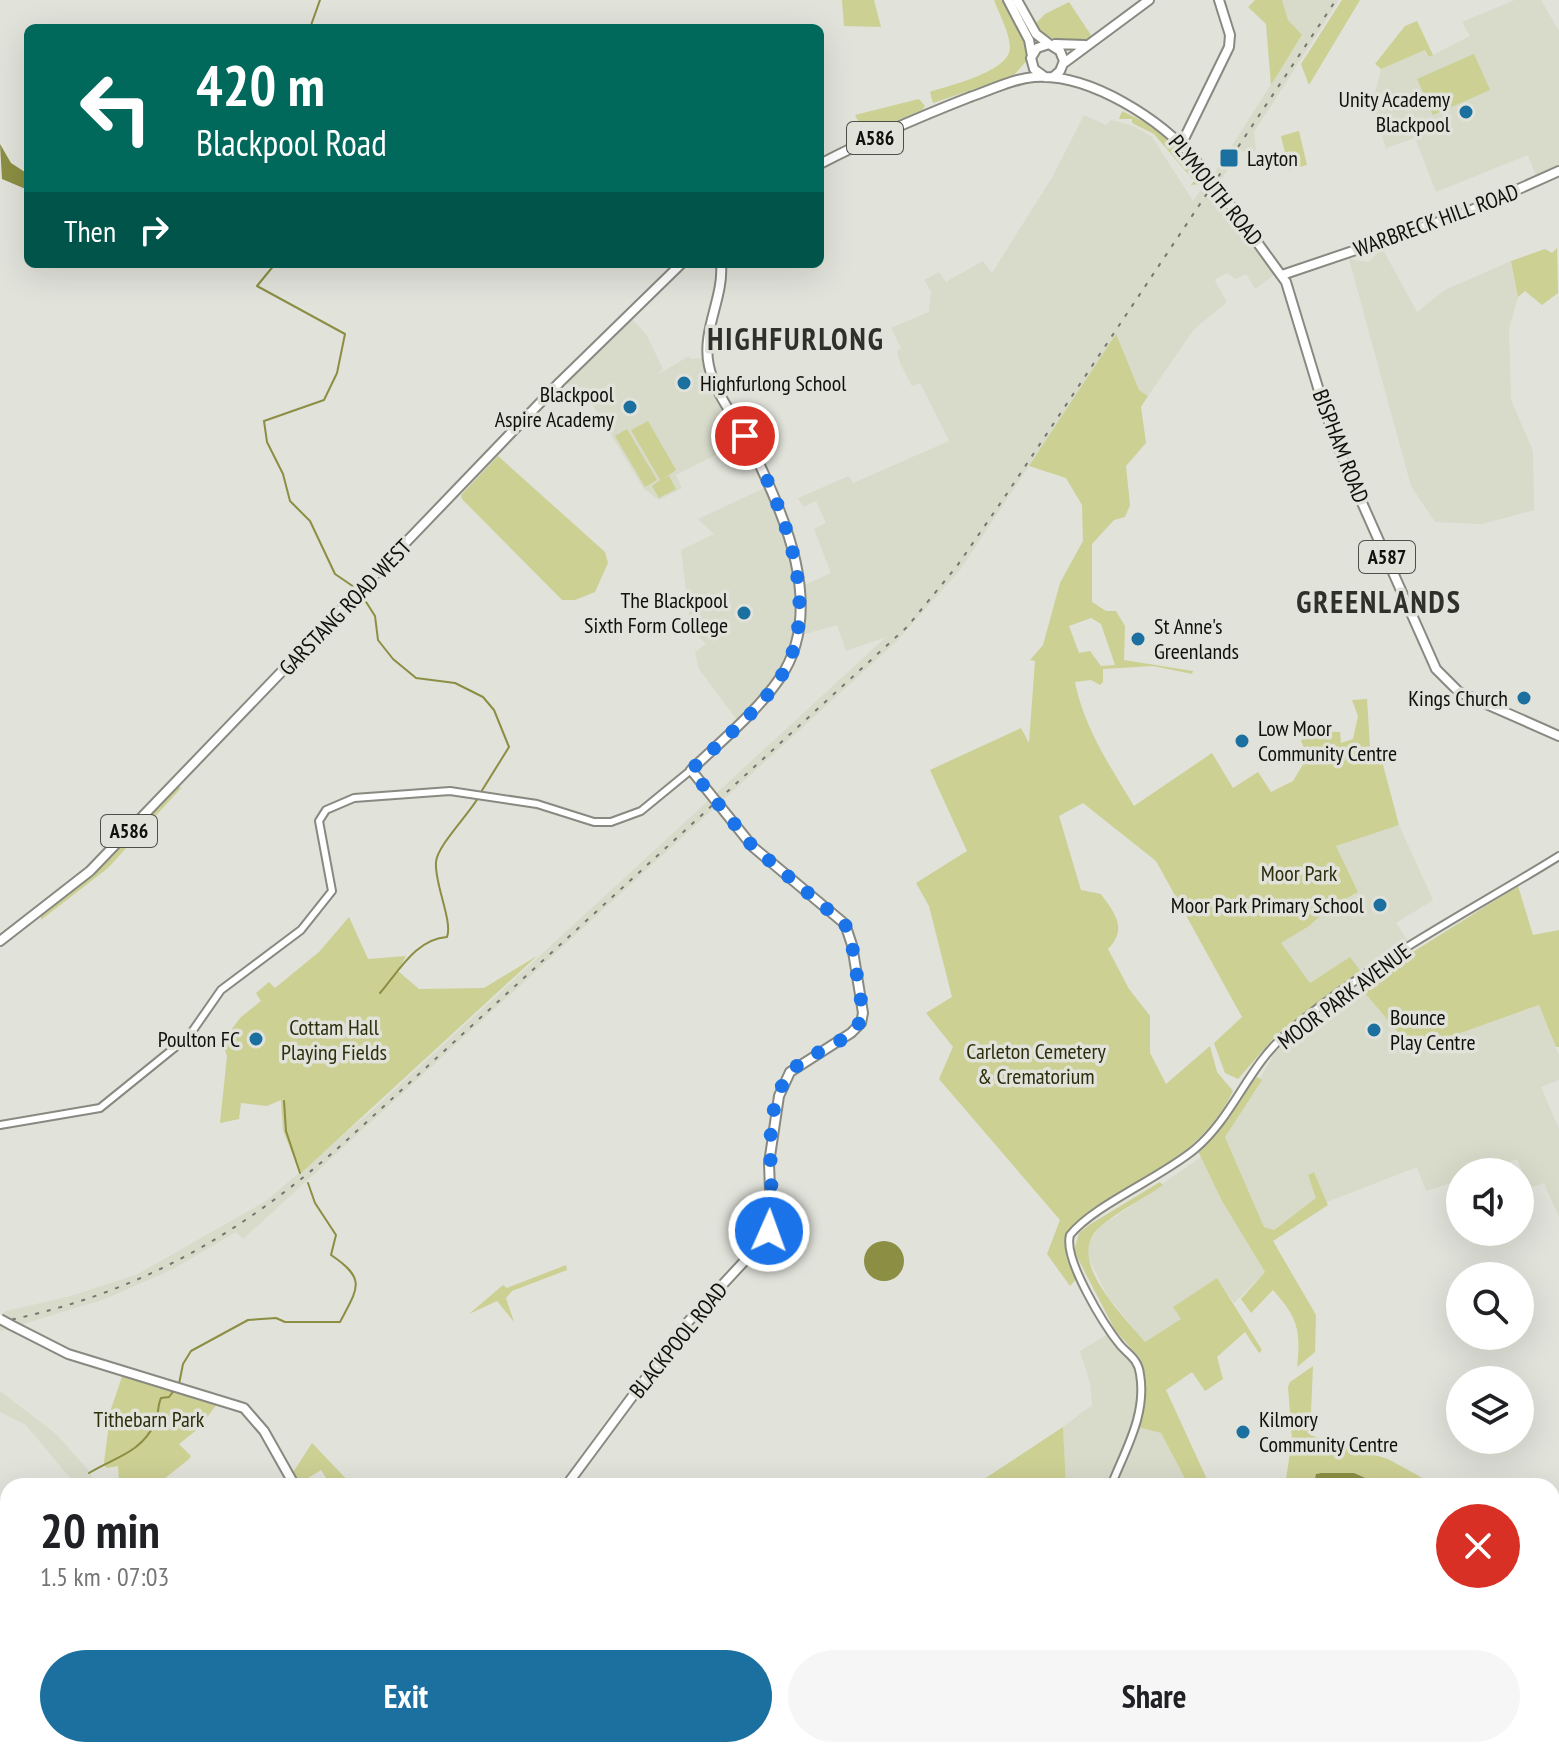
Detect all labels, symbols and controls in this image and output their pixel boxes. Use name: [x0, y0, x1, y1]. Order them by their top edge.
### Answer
text: 420 m: [196, 49, 325, 121]
icon: left: [64, 56, 168, 160]
place label: Unity Academy Blackpool: [1338, 85, 1451, 138]
marker: Unity Academy Blackpool: [1457, 103, 1475, 121]
text: Blackpool Road: [196, 119, 387, 166]
road number: A586: [847, 122, 903, 154]
street label: PLYMOUTH ROAD: [1163, 129, 1269, 251]
place label: Layton: [1247, 144, 1298, 172]
marker: Layton: [1218, 147, 1240, 169]
street label: WARBRECK HILL ROAD: [1350, 177, 1522, 263]
icon: right: [132, 208, 176, 252]
text: Then: [64, 211, 116, 250]
district label: HIGHFURLONG: [707, 319, 885, 358]
place label: Highfurlong School: [700, 369, 847, 397]
marker: Highfurlong School: [675, 374, 693, 392]
place label: Blackpool Aspire Academy: [495, 380, 615, 433]
street label: BISPHAM ROAD: [1307, 385, 1375, 507]
marker: Blackpool Aspire Academy: [621, 398, 639, 416]
pin: [711, 402, 779, 470]
icon: arrive: [723, 414, 767, 458]
street label: GARSTANG ROAD WEST: [273, 533, 417, 681]
road number: A587: [1359, 541, 1415, 573]
district label: GREENLANDS: [1296, 582, 1462, 621]
place label: The Blackpool Sixth Form College: [584, 586, 729, 639]
marker: The Blackpool Sixth Form College: [735, 604, 753, 622]
place label: St Anne's Greenlands: [1154, 612, 1239, 665]
marker: St Anne's Greenlands: [1129, 630, 1147, 648]
place label: Kings Church: [1408, 684, 1508, 712]
marker: Kings Church: [1515, 689, 1533, 707]
place label: Low Moor Community Centre: [1258, 714, 1397, 767]
marker: Low Moor Community Centre: [1233, 732, 1251, 750]
road number: A586: [101, 815, 157, 847]
park label: Moor Park: [1261, 859, 1338, 887]
place label: Moor Park Primary School: [1171, 891, 1365, 919]
marker: Moor Park Primary School: [1371, 896, 1389, 914]
street label: MOOR PARK AVENUE: [1272, 937, 1416, 1055]
place label: Bounce Play Centre: [1390, 1003, 1476, 1056]
park label: Cottam Hall Playing Fields: [281, 1013, 387, 1066]
marker: Bounce Play Centre: [1365, 1021, 1383, 1039]
place label: Poulton FC: [158, 1025, 240, 1053]
marker: Poulton FC: [247, 1030, 265, 1048]
park label: Carleton Cemetery & Crematorium: [966, 1037, 1107, 1090]
map controls: [1446, 1158, 1534, 1454]
button: sound: [1446, 1158, 1534, 1246]
position arrow: [727, 1189, 811, 1273]
button: search: [1446, 1262, 1534, 1350]
street label: BLACKPOOL ROAD: [623, 1276, 733, 1404]
button: layers: [1446, 1366, 1534, 1454]
park label: Tithebarn Park: [94, 1405, 205, 1433]
place label: Kilmory Community Centre: [1259, 1405, 1398, 1458]
marker: Kilmory Community Centre: [1234, 1423, 1252, 1441]
text: 20 min: [40, 1499, 160, 1561]
button: close: [1436, 1504, 1520, 1588]
text: 1.5 km · 07:03: [40, 1560, 169, 1593]
button: Exit: [40, 1650, 772, 1742]
button: Share: [788, 1650, 1520, 1742]

